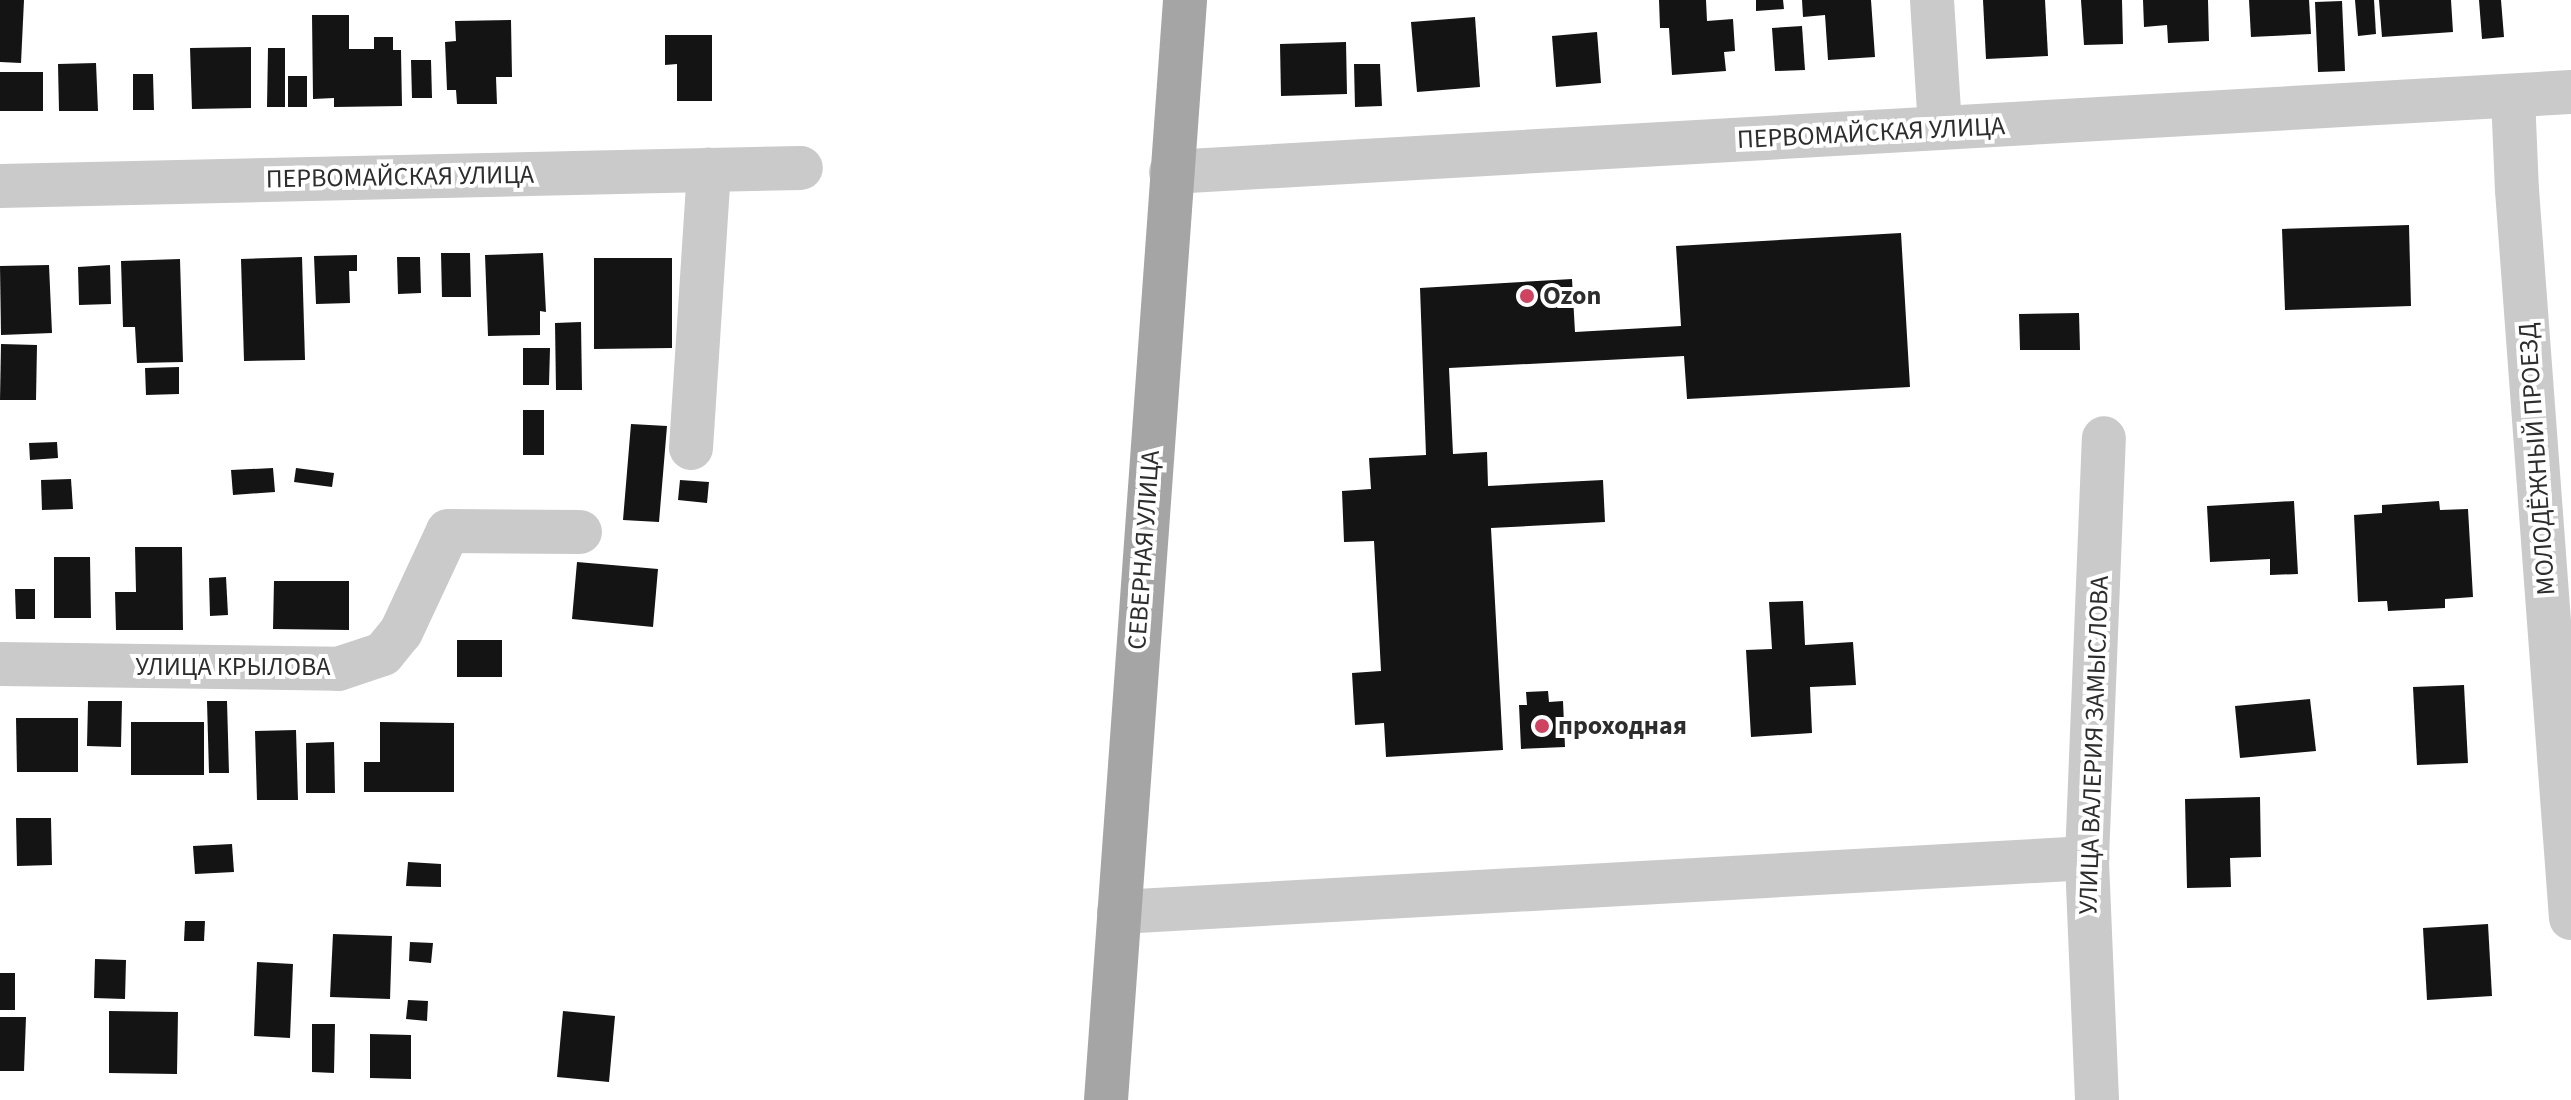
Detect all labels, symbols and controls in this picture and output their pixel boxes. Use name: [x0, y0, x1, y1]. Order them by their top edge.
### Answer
street label: ПЕРВОМАЙСКАЯ УЛИЦА: [1736, 110, 2006, 156]
street label: ПЕРВОМАЙСКАЯ УЛИЦА: [266, 159, 534, 195]
place label: Ozon: [1543, 280, 1601, 312]
marker: Ozon: [1518, 287, 1536, 305]
street label: МОЛОДЁЖНЫЙ ПРОЕЗД: [2512, 322, 2562, 596]
street label: СЕВЕРНАЯ УЛИЦА: [1121, 449, 1167, 651]
street label: УЛИЦА ВАЛЕРИЯ ЗАМЫСЛОВА: [2072, 575, 2116, 915]
street label: УЛИЦА КРЫЛОВА: [136, 651, 330, 683]
place label: проходная: [1558, 710, 1687, 742]
marker: проходная: [1533, 717, 1551, 735]

